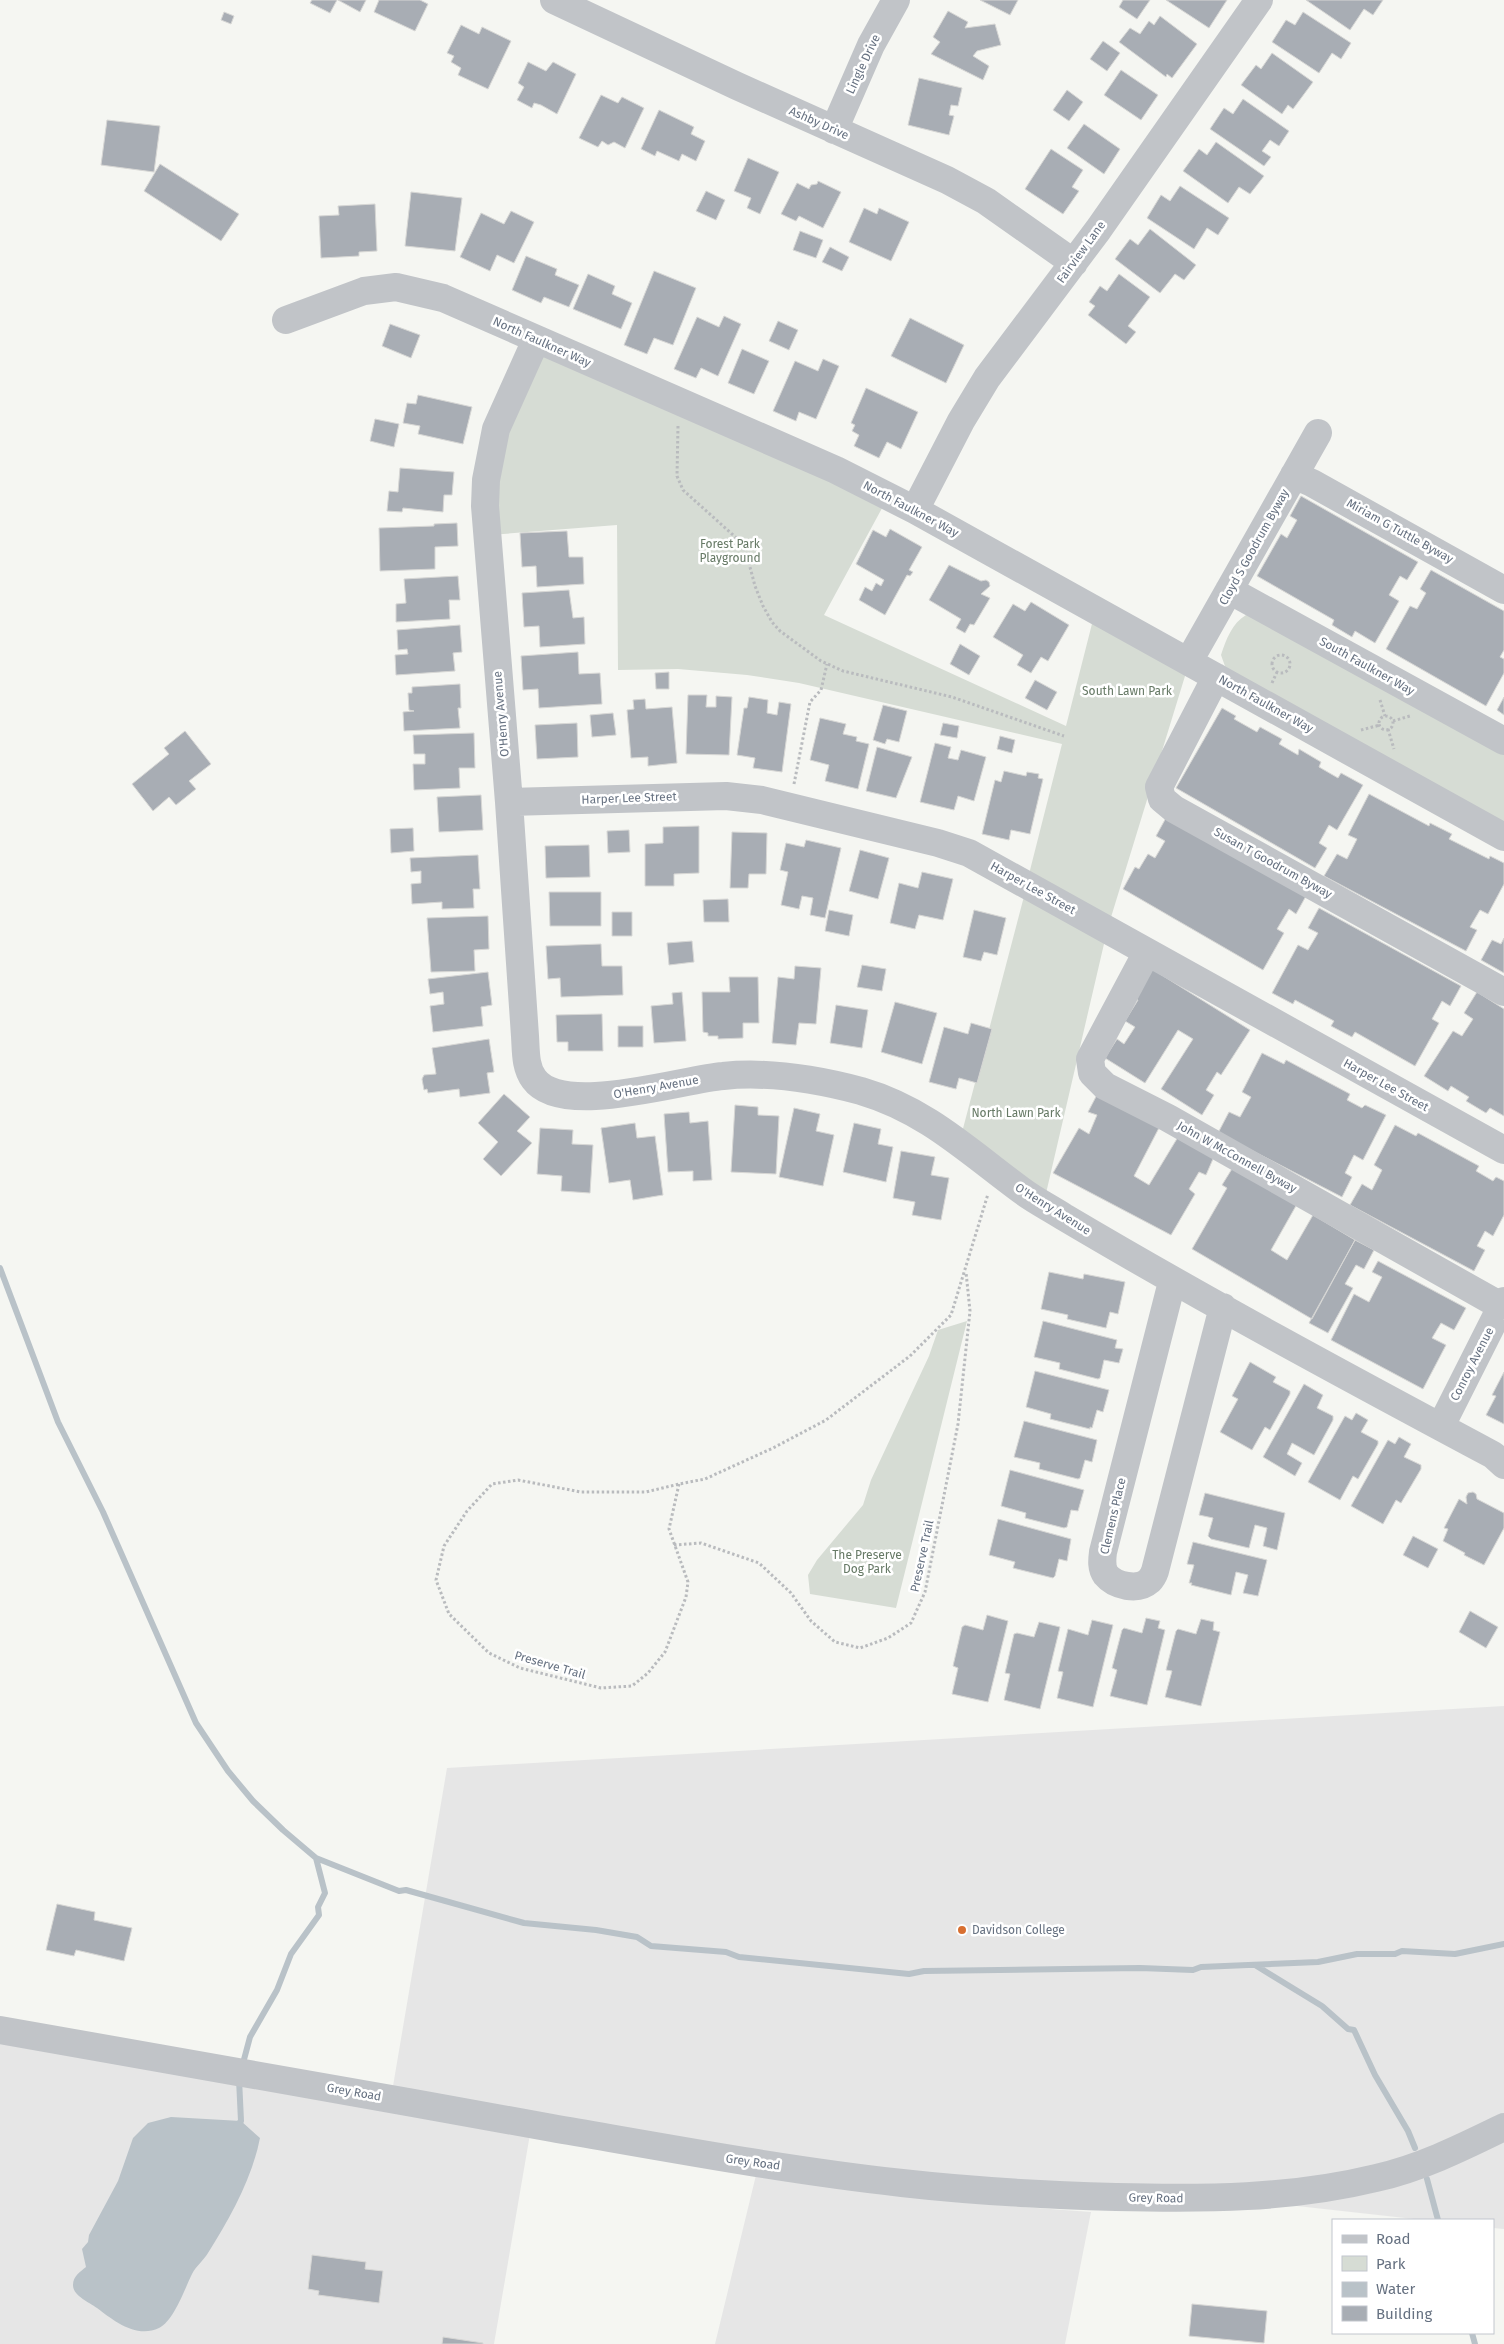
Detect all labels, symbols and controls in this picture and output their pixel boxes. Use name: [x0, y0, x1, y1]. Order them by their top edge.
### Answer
street label: Lingle Drive: [843, 32, 883, 96]
street label: Ashby Drive: [787, 104, 851, 142]
street label: Fairview Lane: [1054, 218, 1108, 286]
street label: North Faulkner Way: [491, 314, 593, 370]
street label: North Faulkner Way: [861, 478, 961, 540]
street label: Cloyd S Goodrum Byway: [1216, 486, 1292, 608]
street label: Miriam G Tuttle Byway: [1344, 496, 1456, 566]
park label: Forest Park Playground: [699, 537, 761, 565]
street label: South Faulkner Way: [1317, 634, 1417, 698]
street label: O'Henry Avenue: [490, 670, 512, 758]
street label: North Faulkner Way: [1216, 672, 1316, 736]
park label: South Lawn Park: [1082, 684, 1173, 698]
street label: Harper Lee Street: [581, 789, 678, 807]
street label: Susan T Goodrum Byway: [1211, 825, 1335, 901]
street label: Harper Lee Street: [988, 859, 1079, 918]
street label: Harper Lee Street: [1341, 1056, 1432, 1115]
street label: O'Henry Avenue: [612, 1073, 700, 1101]
park label: North Lawn Park: [971, 1106, 1061, 1120]
street label: John W McConnell Byway: [1175, 1118, 1299, 1196]
street label: O'Henry Avenue: [1013, 1180, 1093, 1238]
street label: Conroy Avenue: [1447, 1325, 1497, 1403]
street label: Clemens Place: [1097, 1476, 1129, 1556]
street label: Preserve Trail: [908, 1518, 937, 1593]
park label: The Preserve Dog Park: [832, 1548, 902, 1576]
street label: Preserve Trail: [513, 1648, 588, 1682]
place label: Davidson College: [972, 1923, 1065, 1937]
marker: Davidson College: [956, 1924, 968, 1936]
street label: Grey Road: [326, 2080, 382, 2104]
street label: Grey Road: [725, 2151, 781, 2173]
street label: Grey Road: [1128, 2191, 1184, 2205]
legend: [1332, 2219, 1494, 2334]
text: Road: [1376, 2230, 1411, 2248]
text: Park: [1376, 2255, 1406, 2273]
text: Water: [1376, 2280, 1415, 2298]
text: Building: [1376, 2305, 1432, 2323]

